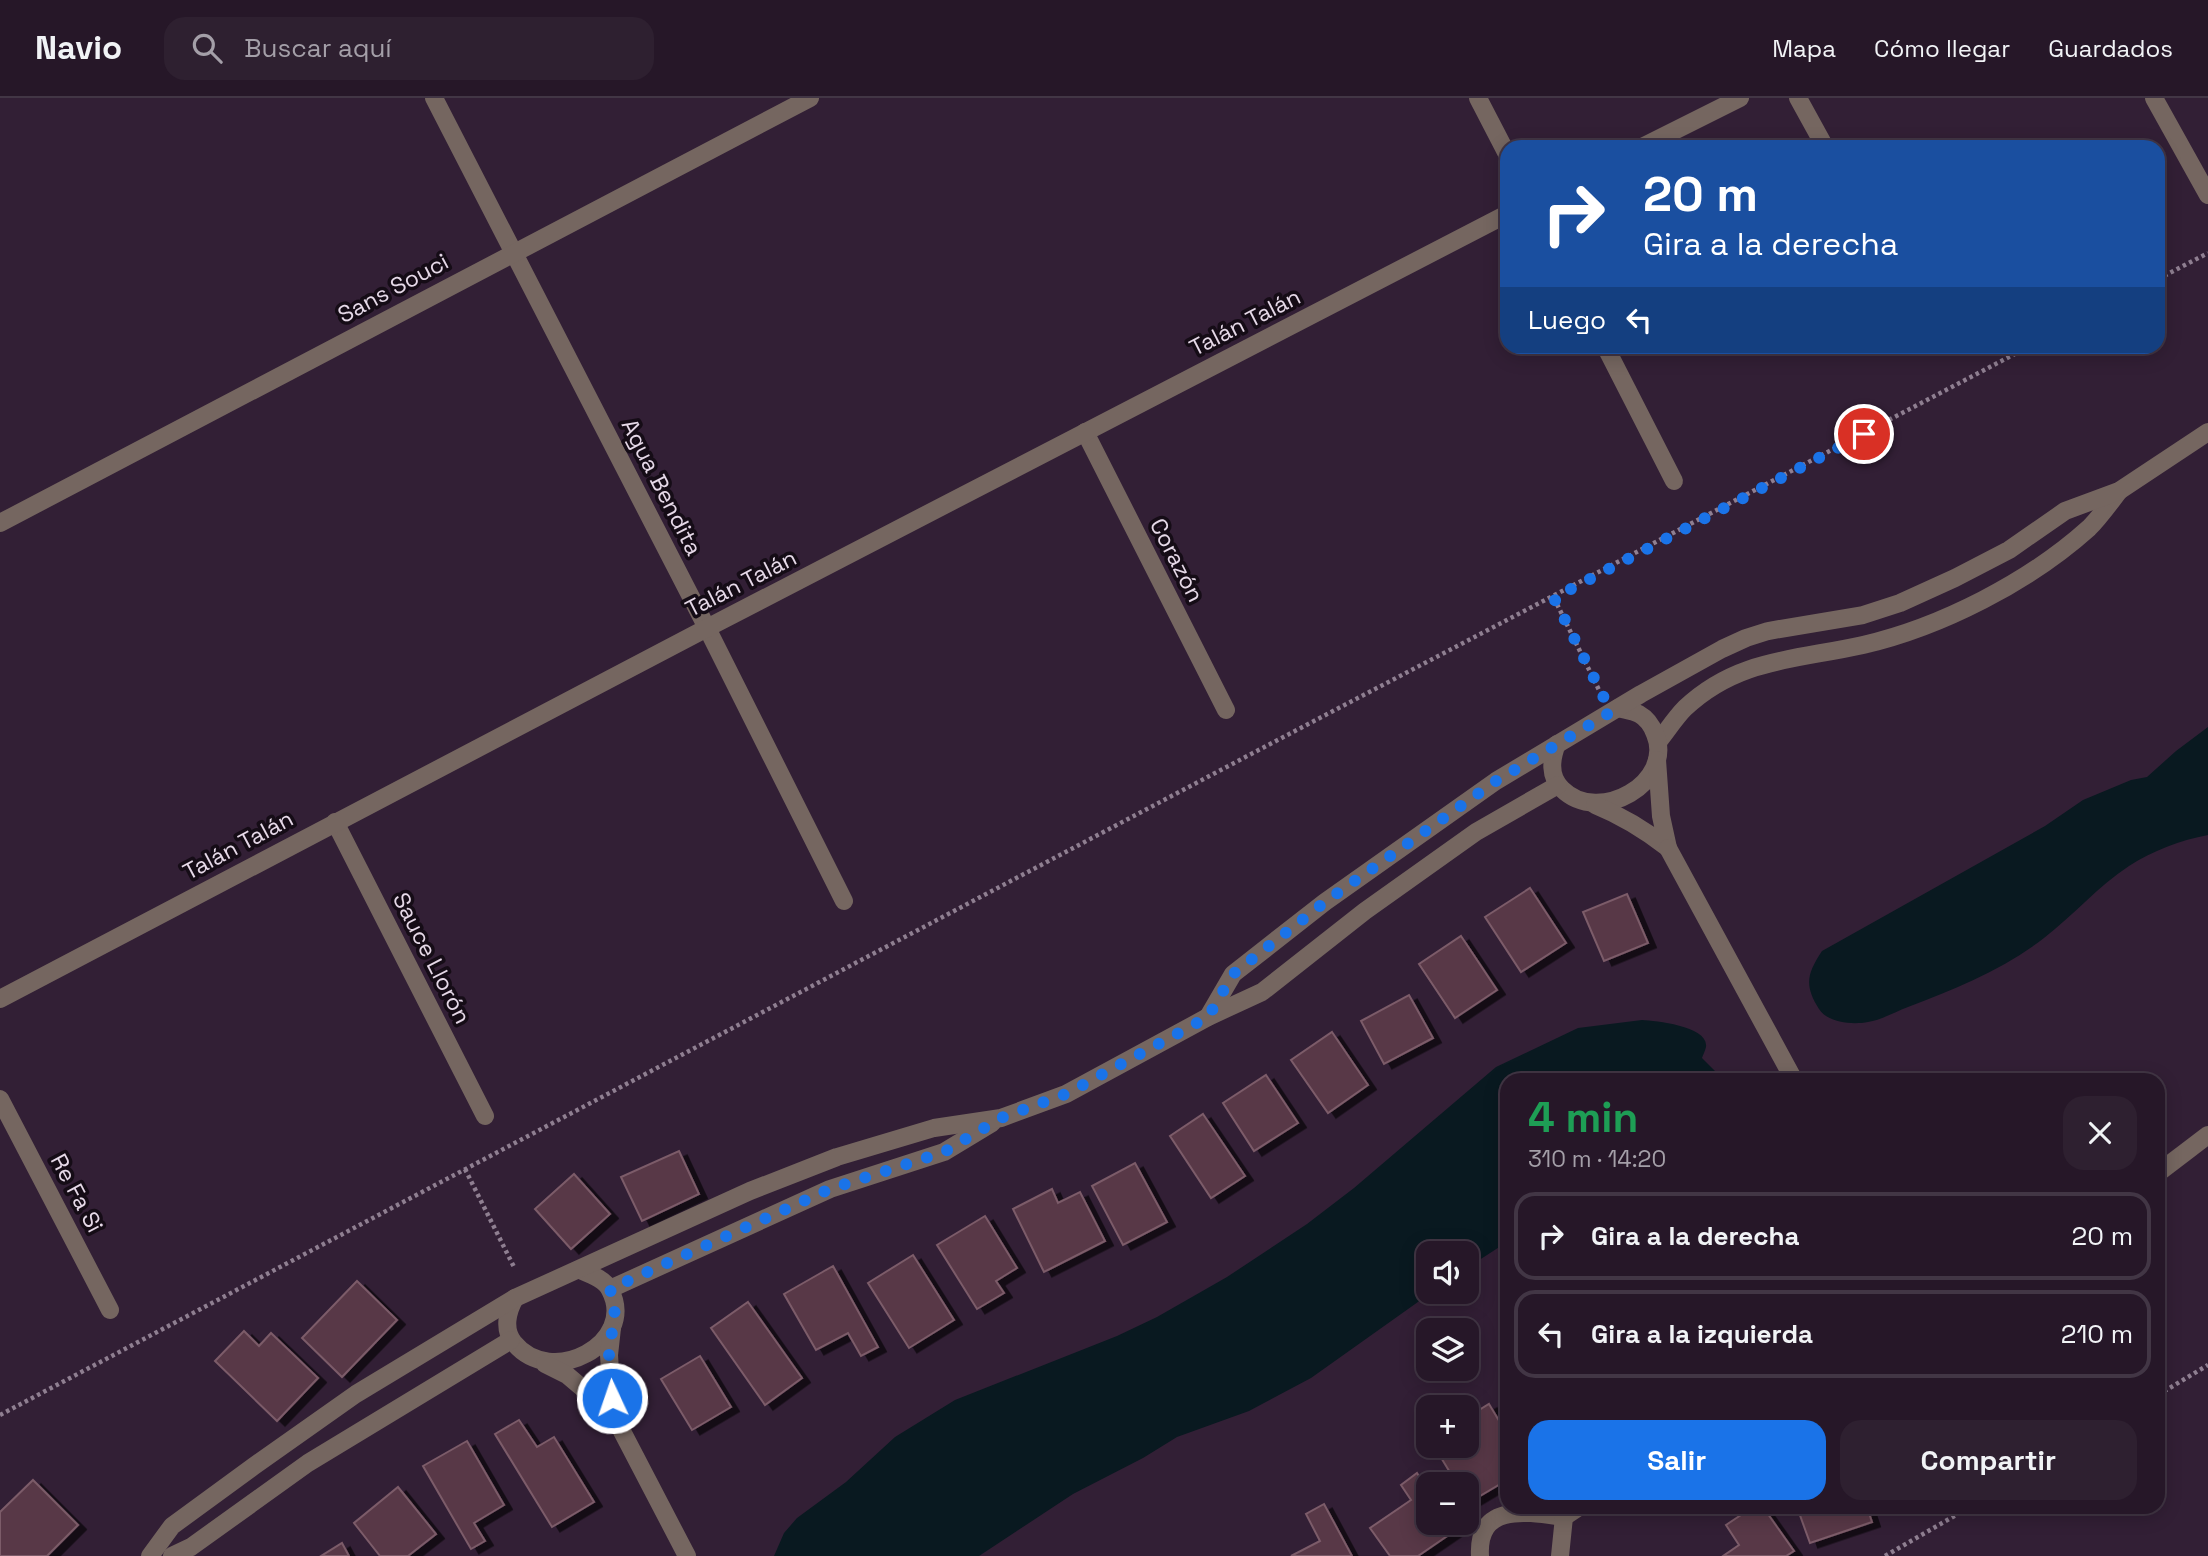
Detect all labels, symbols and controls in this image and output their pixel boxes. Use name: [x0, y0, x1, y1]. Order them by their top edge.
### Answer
search box: [164, 17, 654, 80]
text: Navio: [35, 27, 122, 69]
icon: search: [188, 29, 226, 67]
text: Buscar aquí: [244, 31, 392, 65]
text: Mapa: [1772, 33, 1836, 64]
text: Cómo llegar: [1874, 33, 2010, 64]
text: Guardados: [2048, 33, 2173, 64]
text: 20 m: [1643, 163, 1758, 225]
icon: right: [1528, 168, 1619, 259]
text: Gira a la derecha: [1643, 224, 1898, 264]
street label: Sans Souci: [332, 246, 454, 330]
street label: Talán Talán: [1184, 281, 1306, 363]
icon: left: [1620, 301, 1658, 339]
text: Luego: [1528, 303, 1606, 337]
pin: [1834, 404, 1894, 464]
street label: Agua Bendita: [615, 414, 709, 560]
icon: arrive: [1845, 415, 1883, 453]
street label: Corazón: [1143, 513, 1211, 607]
street label: Talán Talán: [680, 542, 802, 624]
street label: Talán Talán: [178, 803, 298, 887]
street label: Sauce Llorón: [386, 887, 478, 1029]
text: 4 min: [1528, 1091, 1638, 1144]
button: close: [2063, 1096, 2137, 1170]
text: 310 m · 14:20: [1528, 1144, 1666, 1174]
street label: Re Fa Si: [44, 1148, 110, 1238]
icon: right: [1532, 1217, 1570, 1255]
text: Gira a la derecha: [1591, 1219, 1800, 1253]
text: 20 m: [2072, 1219, 2133, 1253]
map controls: [1416, 1241, 1479, 1535]
button: sound: [1416, 1241, 1479, 1304]
icon: left: [1532, 1315, 1570, 1353]
text: Gira a la izquierda: [1591, 1317, 1813, 1351]
text: 210 m: [2061, 1317, 2133, 1351]
button: layers: [1416, 1318, 1479, 1381]
position arrow: [575, 1361, 649, 1435]
button: +: [1416, 1395, 1479, 1458]
button: Salir: [1528, 1420, 1826, 1500]
button: Compartir: [1840, 1420, 2137, 1500]
button: −: [1416, 1472, 1479, 1535]

